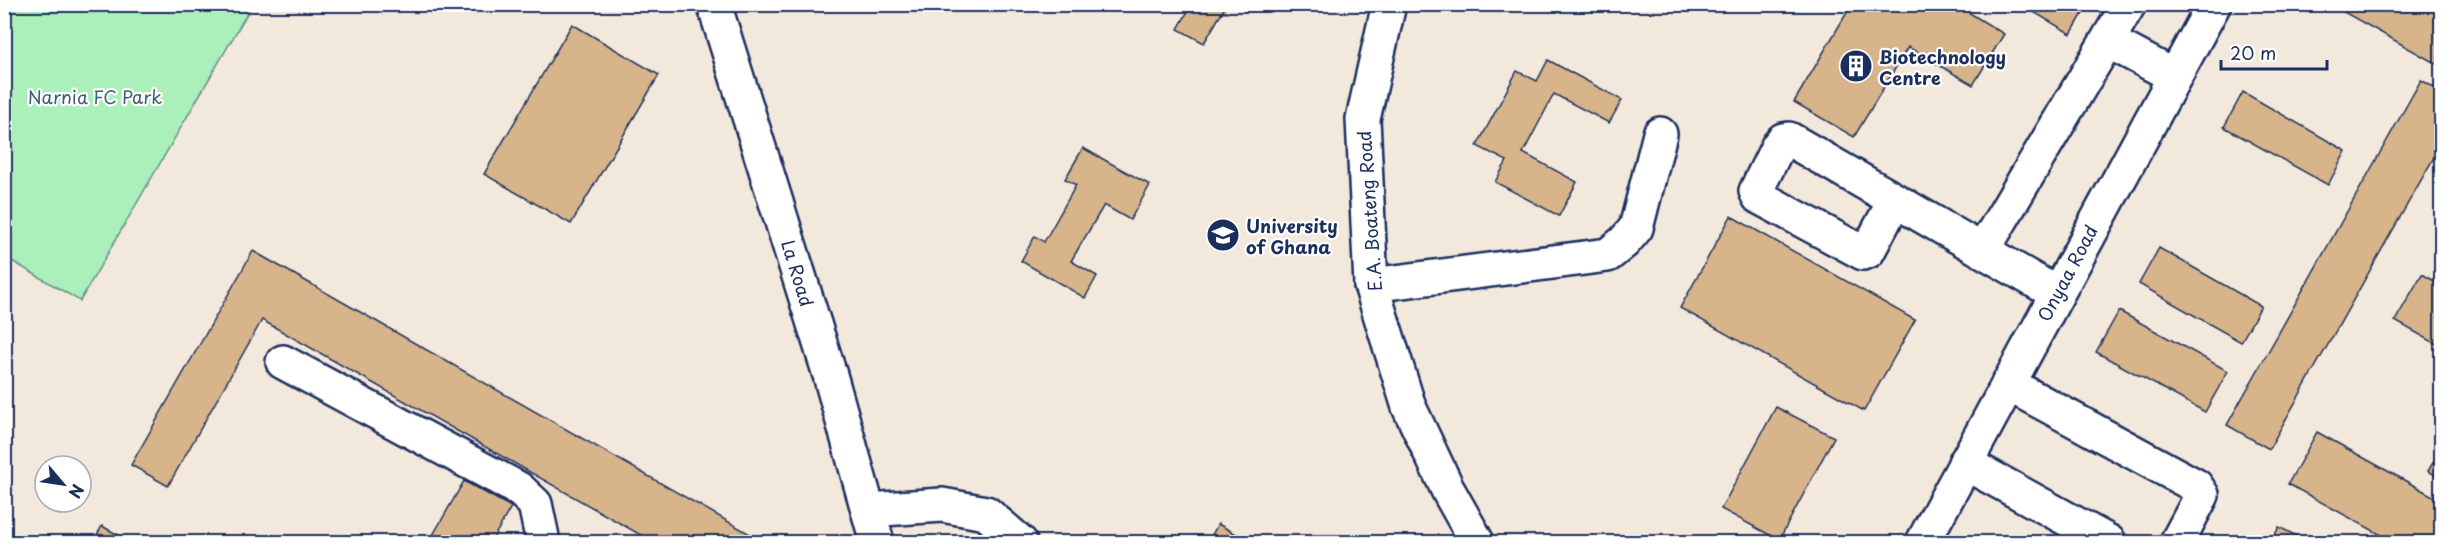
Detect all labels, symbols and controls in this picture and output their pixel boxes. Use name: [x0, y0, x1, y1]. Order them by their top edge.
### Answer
scale bar: [2221, 33, 2328, 71]
text: 20 m: [2230, 39, 2276, 66]
place label: Biotechnology Centre: [1879, 43, 2006, 91]
building icon: Biotechnology Centre: [1838, 48, 1874, 84]
park label: Narnia FC Park: [28, 83, 162, 110]
street label: E.A. Boateng Road: [1350, 130, 1388, 292]
place label: University of Ghana: [1246, 212, 1338, 260]
school or university icon: University of Ghana: [1205, 217, 1241, 253]
street label: Onyaa Road: [2030, 220, 2104, 326]
street label: La Road: [775, 236, 821, 310]
north arrow: [33, 454, 93, 514]
text: N: [63, 480, 91, 503]

